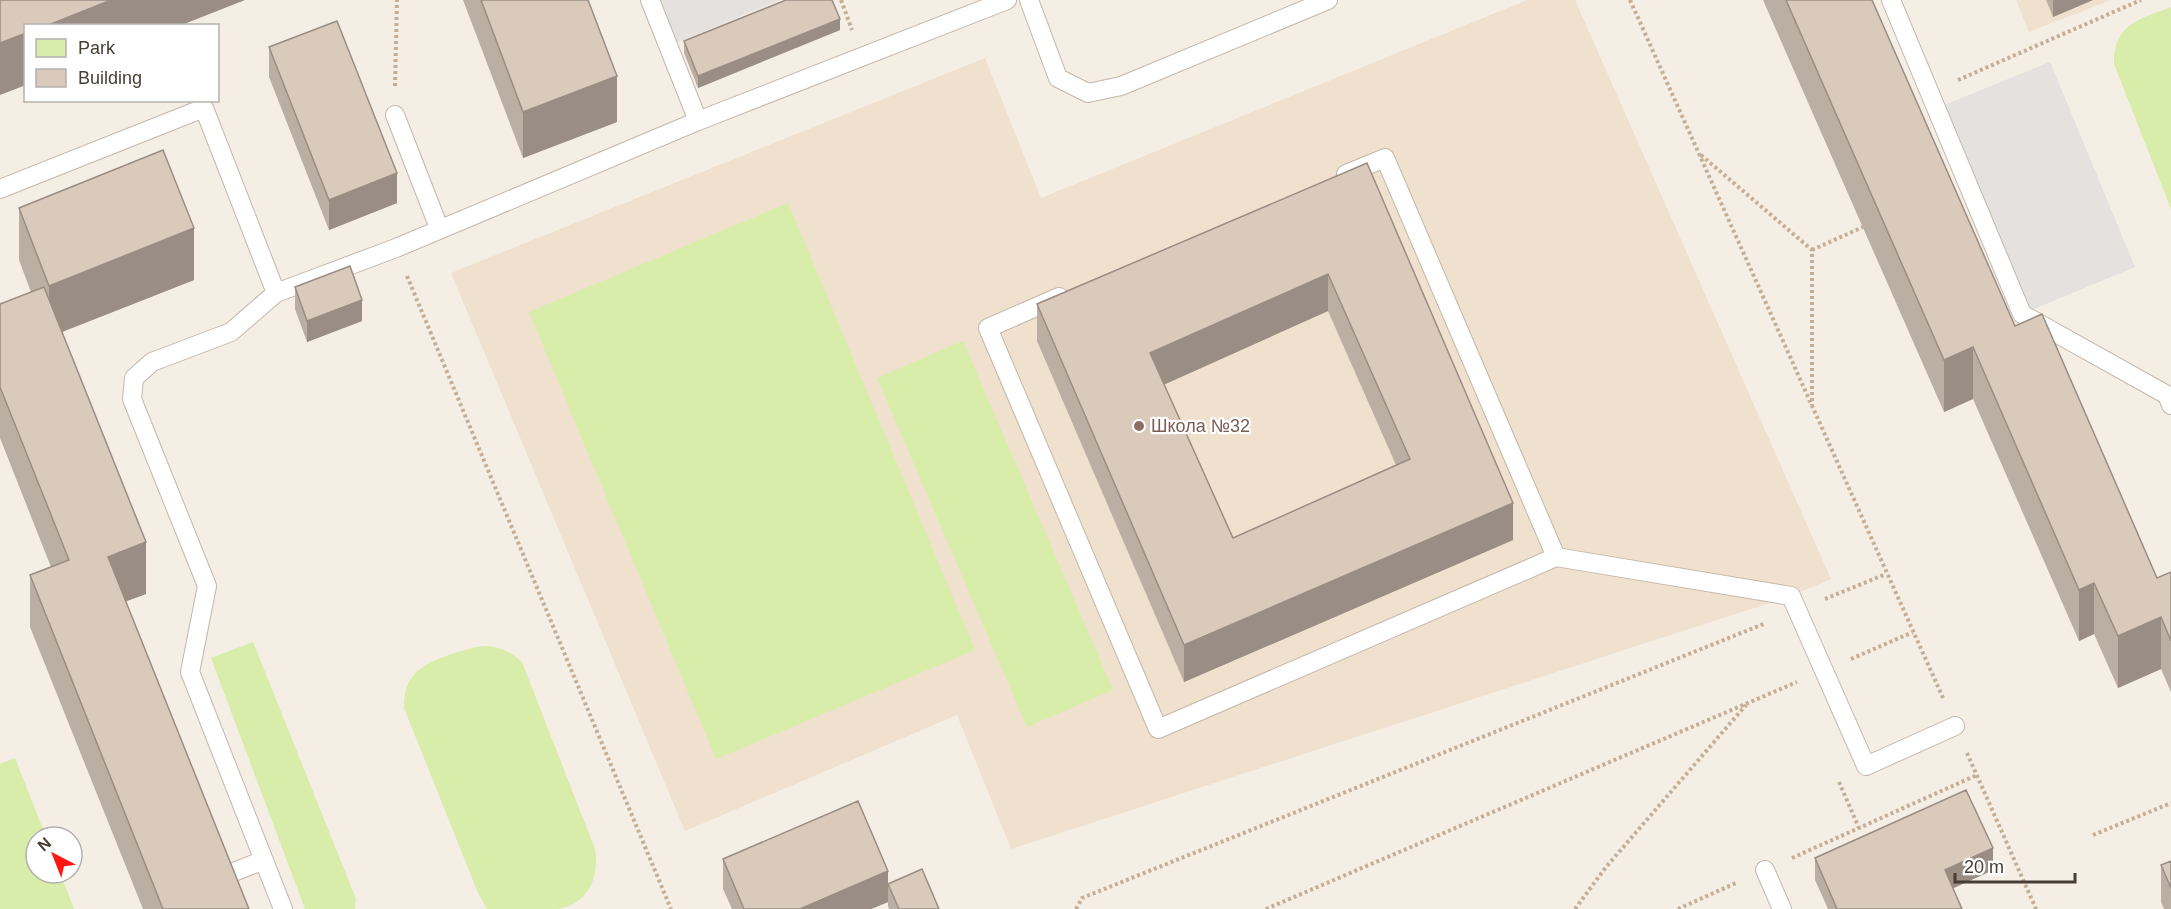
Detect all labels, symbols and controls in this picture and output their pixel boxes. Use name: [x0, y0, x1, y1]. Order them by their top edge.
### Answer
legend: [24, 24, 219, 102]
text: Park: [78, 38, 116, 58]
text: Building: [78, 68, 142, 88]
place label: Школа №32: [1151, 416, 1250, 436]
marker: Школа №32: [1132, 419, 1146, 433]
north arrow: [24, 825, 84, 885]
text: N: [34, 834, 54, 854]
scale bar: [1955, 846, 2075, 884]
text: 20 m: [1964, 857, 2004, 877]

